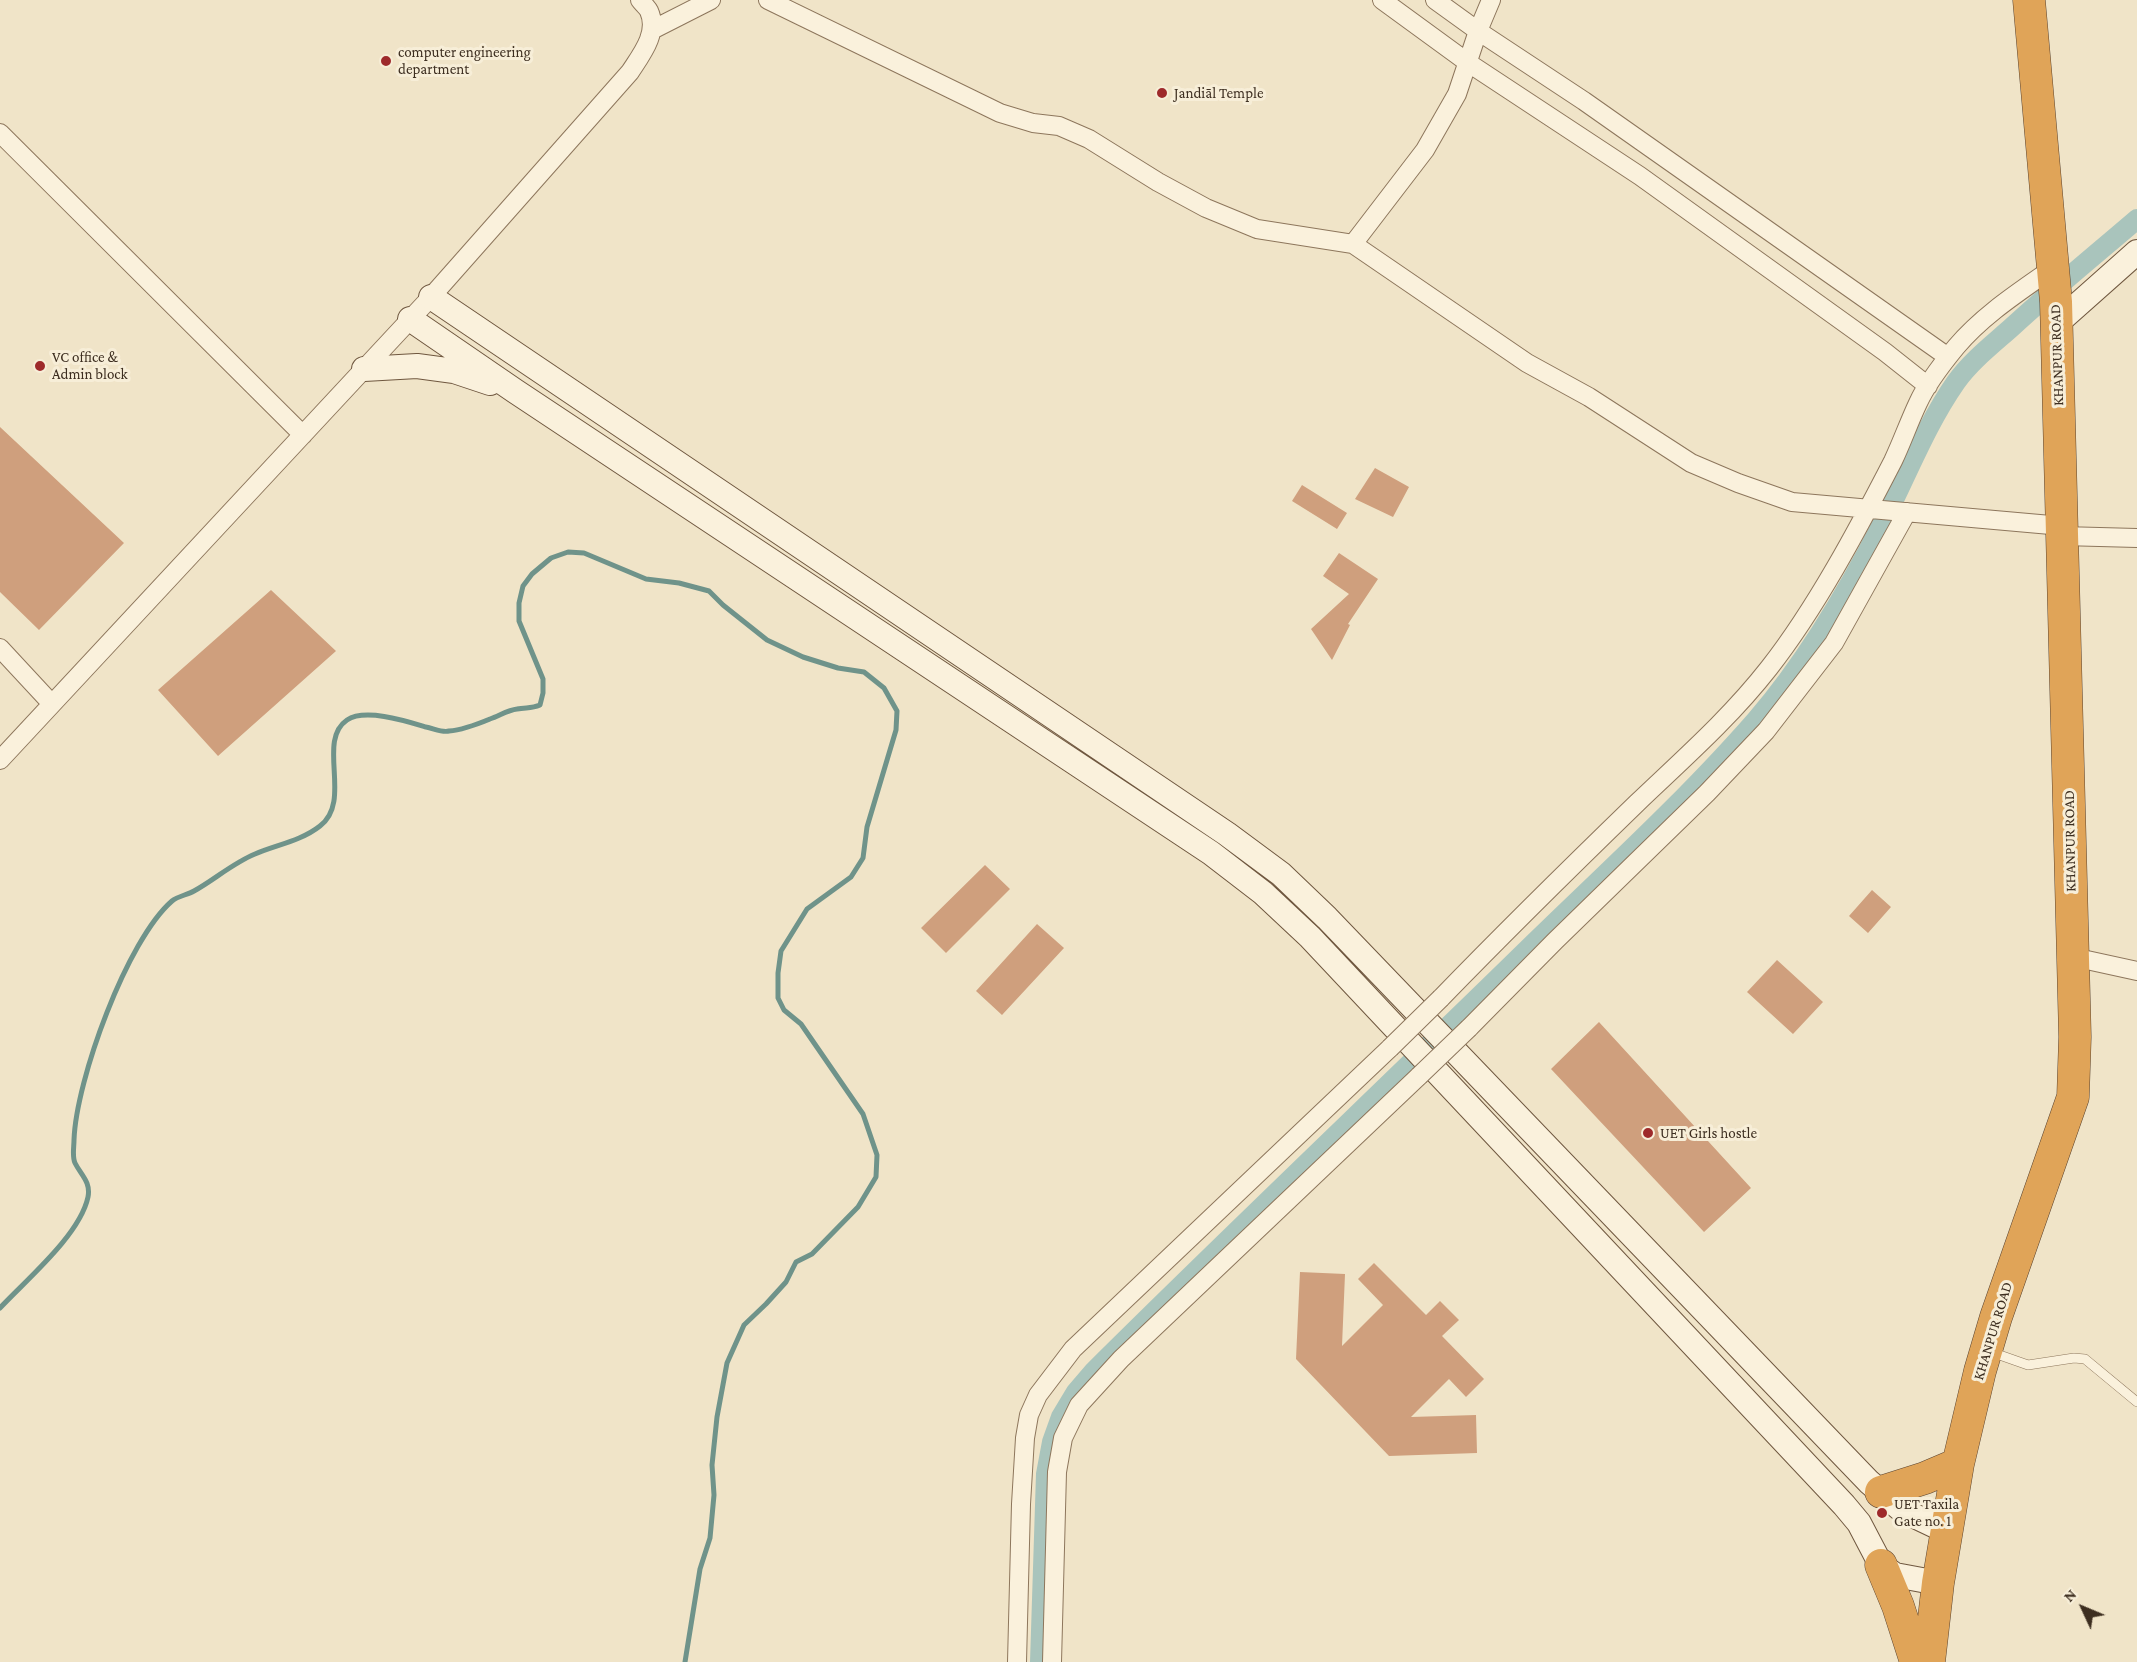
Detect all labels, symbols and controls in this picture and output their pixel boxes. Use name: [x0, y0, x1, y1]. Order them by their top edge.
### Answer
place label: computer engineering department: [398, 43, 531, 78]
marker: computer engineering department: [379, 54, 393, 68]
place label: Jandiāl Temple: [1174, 84, 1264, 102]
marker: Jandiāl Temple: [1155, 86, 1169, 100]
street label: KHANPUR ROAD: [2046, 304, 2068, 406]
place label: VC office & Admin block: [52, 348, 128, 383]
marker: VC office & Admin block: [33, 359, 47, 373]
street label: KHANPUR ROAD: [2060, 790, 2080, 892]
place label: UET Girls hostle: [1660, 1124, 1757, 1142]
marker: UET Girls hostle: [1641, 1126, 1655, 1140]
street label: KHANPUR ROAD: [1969, 1280, 2017, 1382]
place label: UET Taxila Gate no. 1: [1894, 1495, 1959, 1530]
marker: UET Taxila Gate no. 1: [1875, 1506, 1889, 1520]
north arrow: [2053, 1578, 2113, 1638]
text: N: [2060, 1585, 2080, 1605]

